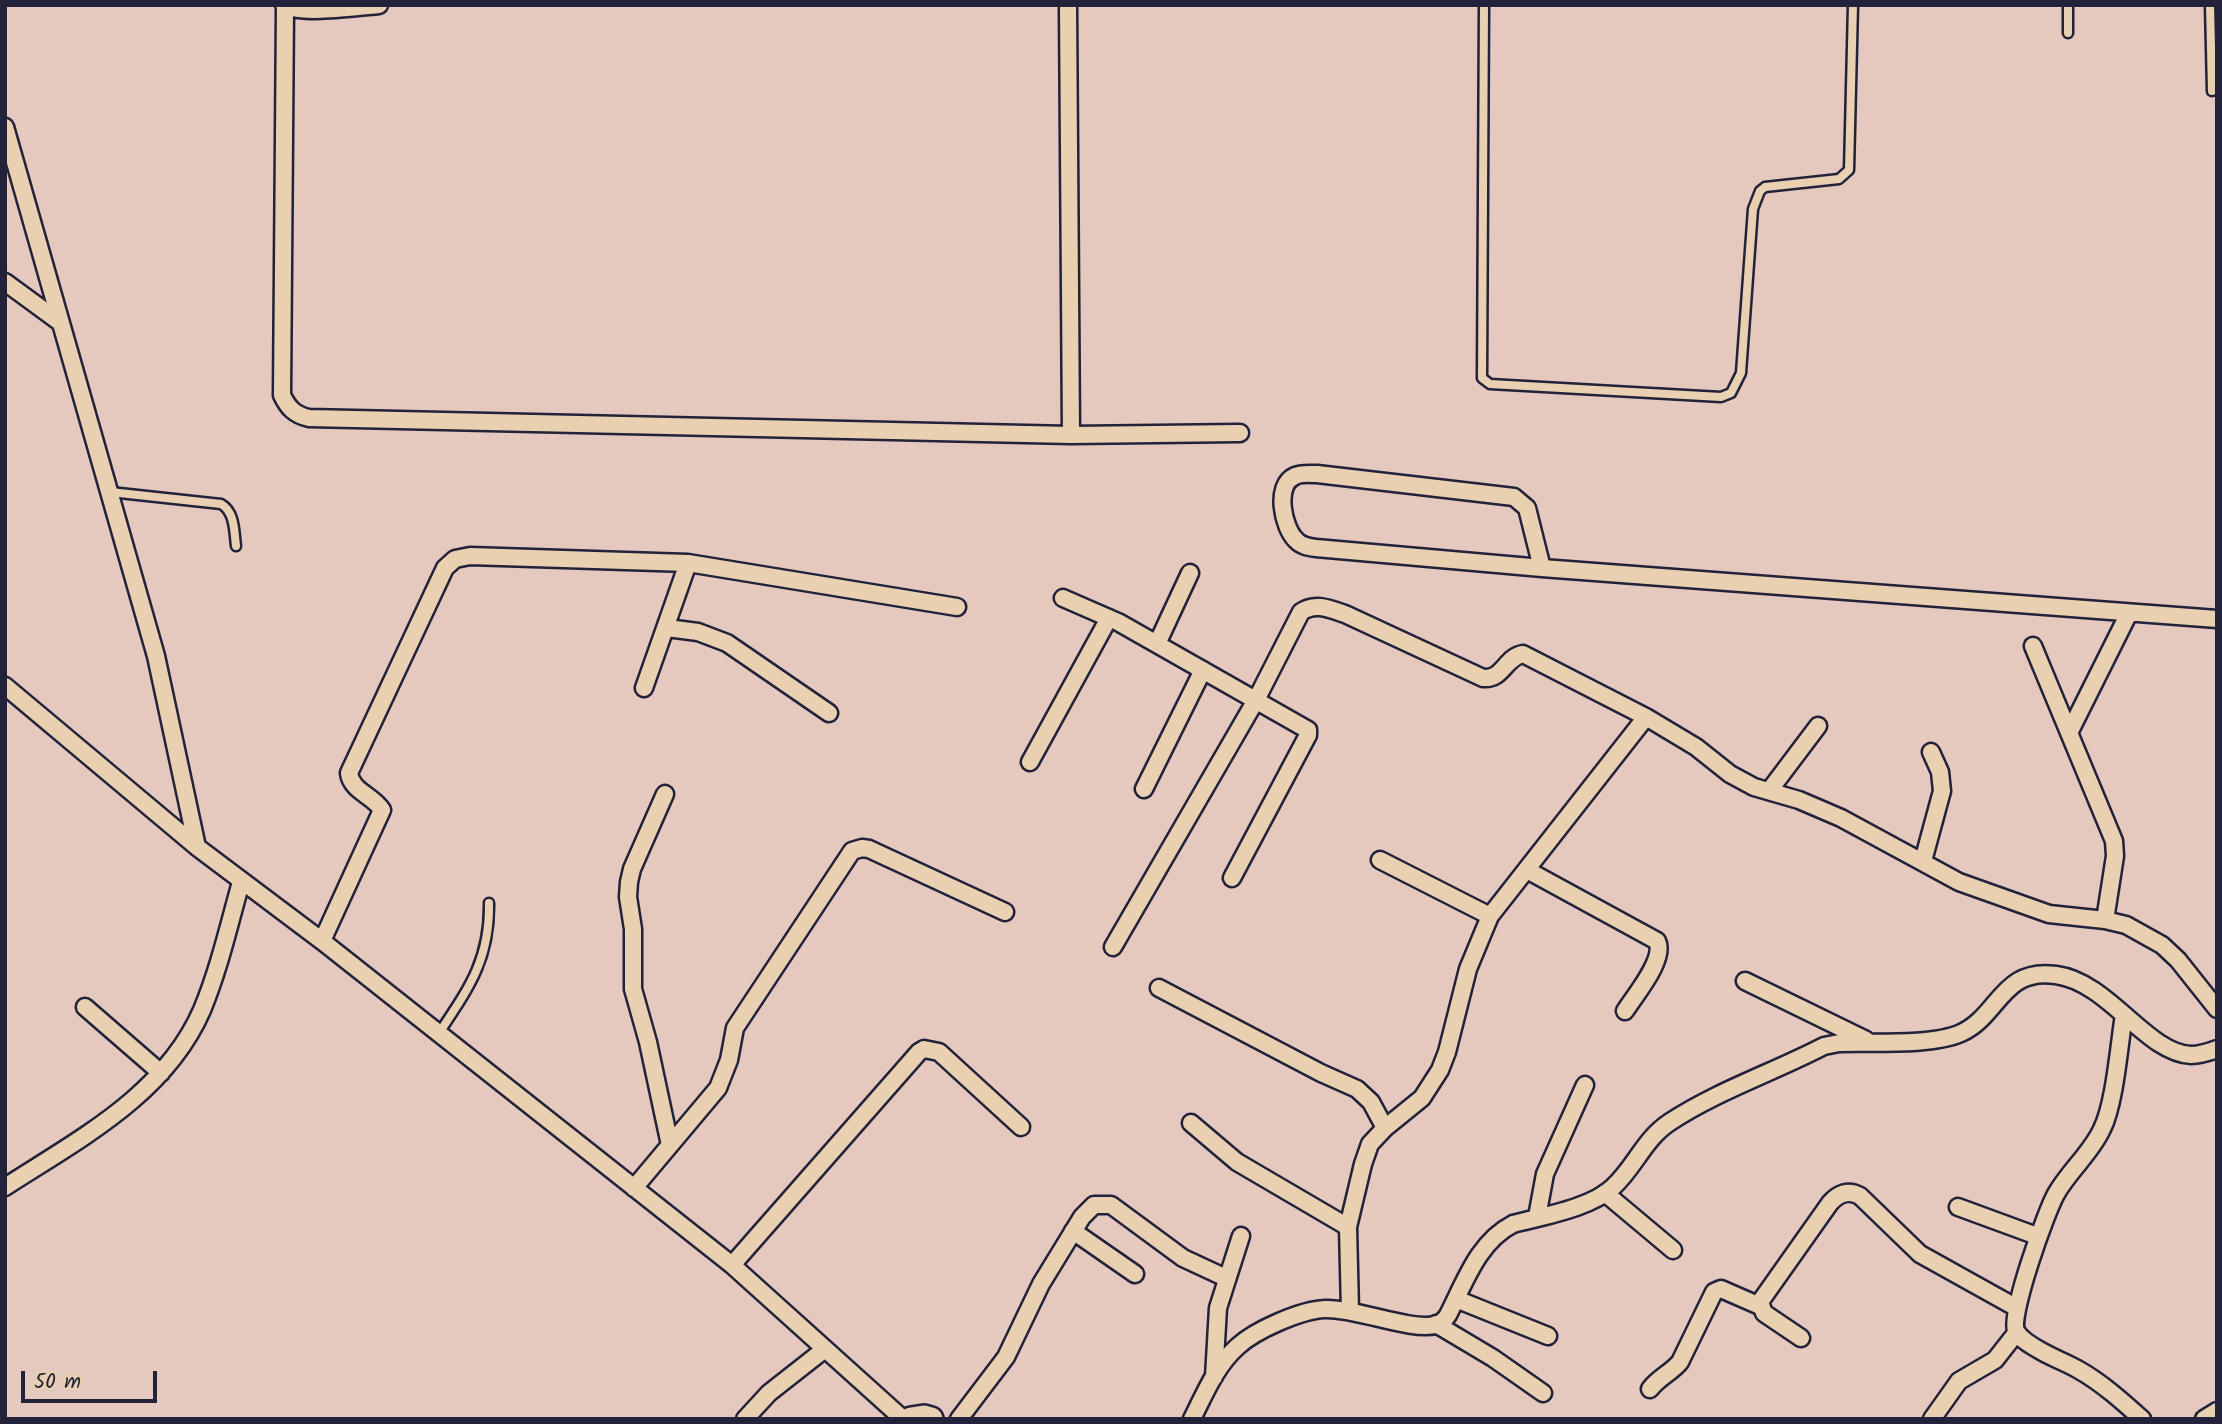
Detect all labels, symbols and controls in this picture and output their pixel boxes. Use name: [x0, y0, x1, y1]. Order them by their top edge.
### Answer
scale bar: [24, 1358, 161, 1402]
text: 50 m: [34, 1366, 81, 1399]

